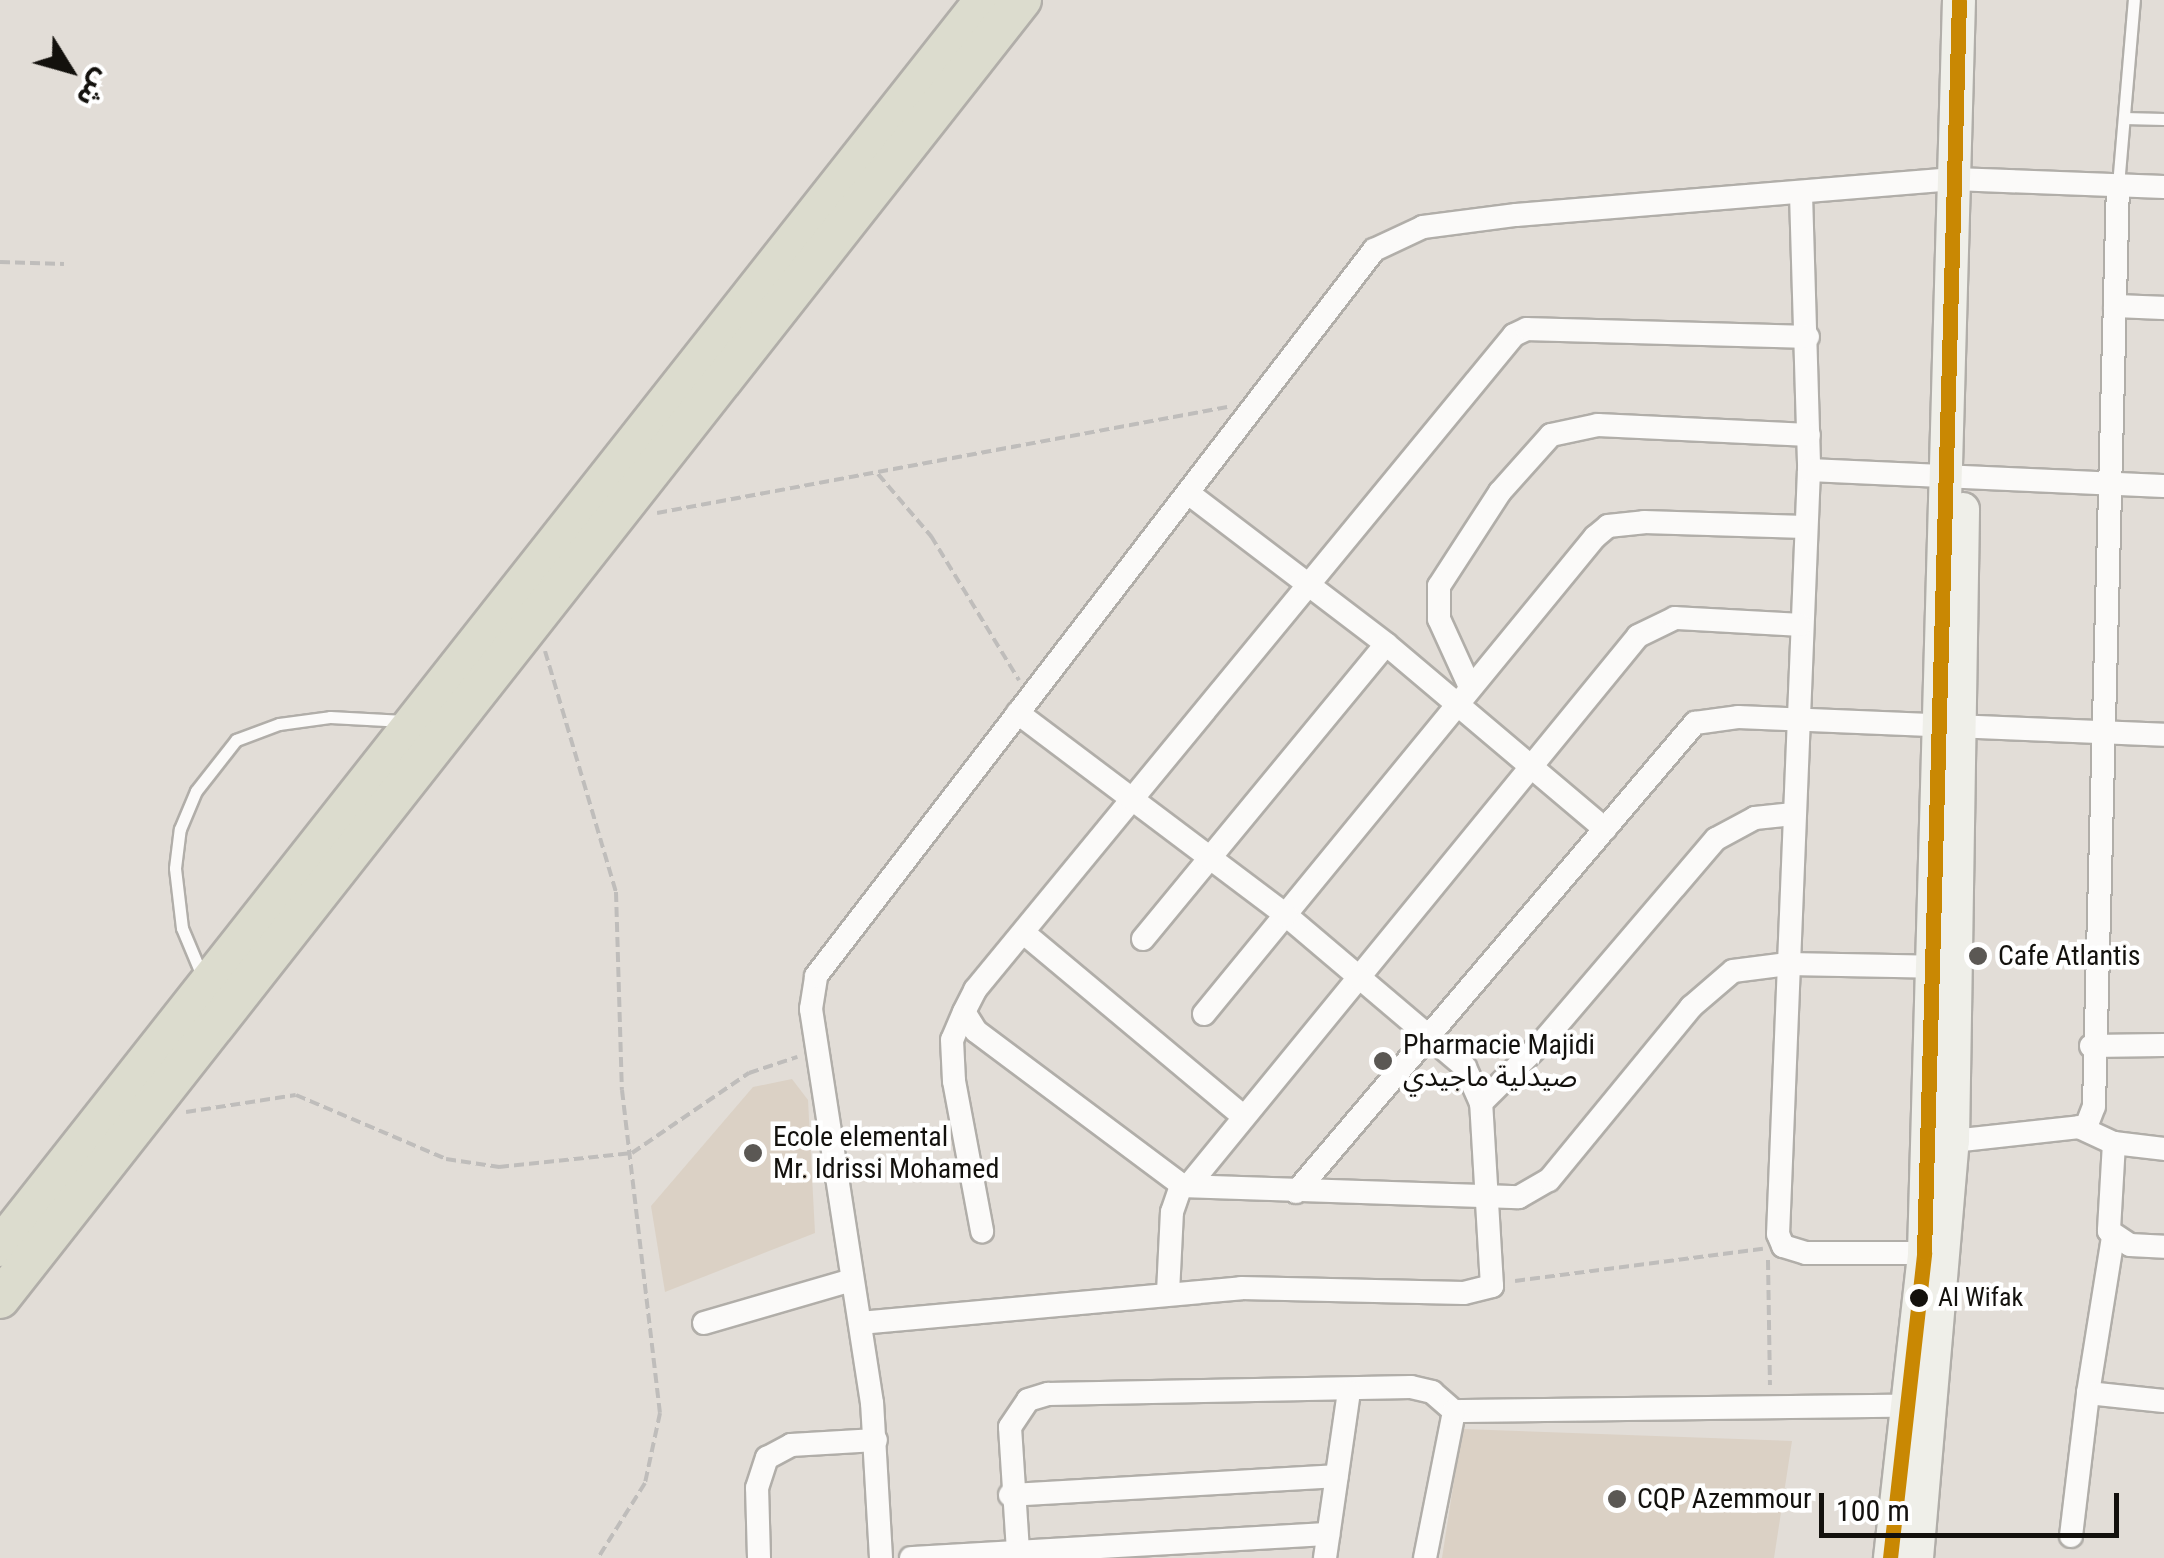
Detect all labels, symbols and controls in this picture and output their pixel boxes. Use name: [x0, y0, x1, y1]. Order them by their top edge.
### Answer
north arrow: [20, 20, 120, 120]
text: ش: [70, 63, 119, 114]
place label: Cafe Atlantis: [1998, 939, 2140, 973]
marker: Cafe Atlantis: [1967, 945, 1989, 967]
place label: Pharmacie Majidi صيدلية ماجيدي: [1403, 1028, 1595, 1094]
marker: Pharmacie Majidi صيدلية ماجيدي: [1372, 1050, 1394, 1072]
place label: Ecole elemental Mr. Idrissi Mohamed: [773, 1120, 999, 1186]
marker: Ecole elemental Mr. Idrissi Mohamed: [742, 1142, 764, 1164]
place label: Al Wifak: [1938, 1282, 2023, 1314]
marker: Al Wifak: [1909, 1288, 1929, 1308]
scale bar: [1824, 1473, 2124, 1535]
place label: CQP Azemmour: [1637, 1482, 1811, 1516]
marker: CQP Azemmour: [1606, 1488, 1628, 1510]
text: 100 m: [1836, 1493, 1910, 1528]

